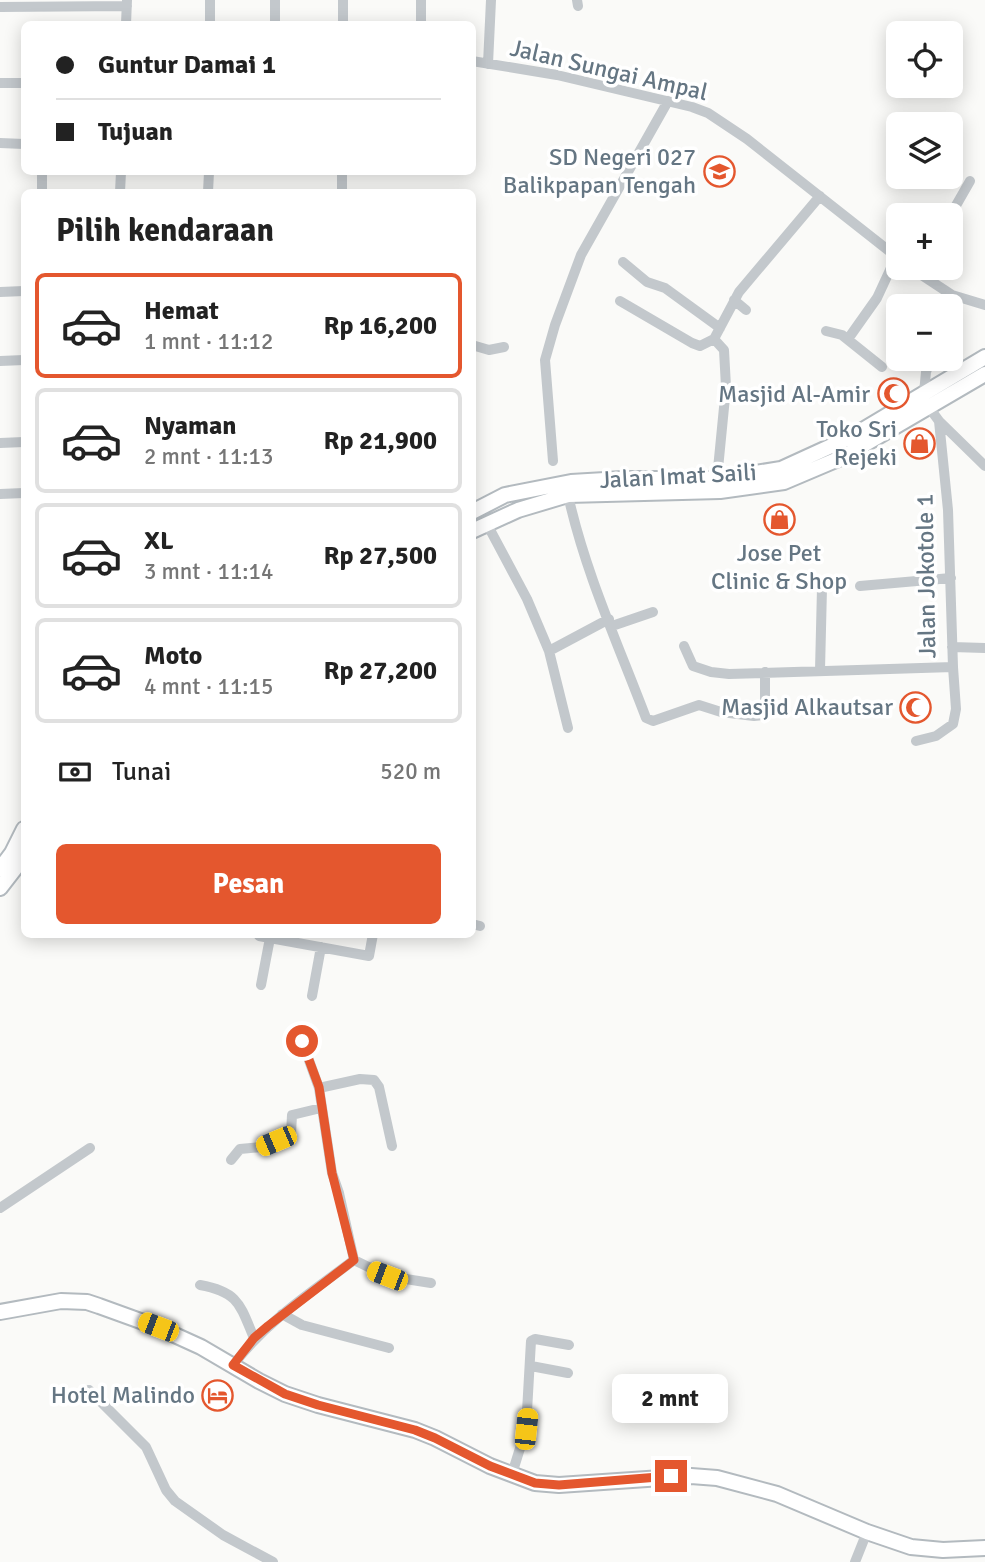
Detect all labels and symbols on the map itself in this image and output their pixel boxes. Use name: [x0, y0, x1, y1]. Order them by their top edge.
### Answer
street label: Jalan Sungai Ampal: [507, 33, 711, 107]
place label: SD Negeri 027 Balikpapan Tengah: [503, 142, 696, 200]
school or university icon: SD Negeri 027 Balikpapan Tengah: [702, 154, 736, 188]
mosque icon: Masjid Al-Amir: [876, 377, 910, 411]
place label: Masjid Al-Amir: [718, 379, 870, 409]
place label: Toko Sri Rejeki: [816, 414, 897, 472]
shop icon: Toko Sri Rejeki: [903, 426, 937, 460]
street label: Jalan Imat Saili: [599, 457, 757, 495]
street label: Jalan Jokotole 1: [910, 493, 942, 659]
shop icon: Jose Pet Clinic & Shop: [762, 502, 796, 536]
place label: Jose Pet Clinic & Shop: [711, 538, 847, 596]
mosque icon: Masjid Alkautsar: [899, 690, 933, 724]
place label: Masjid Alkautsar: [721, 692, 893, 722]
route start: [286, 1025, 318, 1057]
car: [253, 1123, 300, 1159]
car: [364, 1259, 411, 1293]
car: [135, 1310, 182, 1344]
callout: 2 mnt: [613, 1374, 729, 1424]
hotel icon: Hotel Malindo: [201, 1378, 235, 1412]
place label: Hotel Malindo: [51, 1380, 195, 1410]
car: [514, 1407, 539, 1451]
route end: [655, 1460, 687, 1492]

